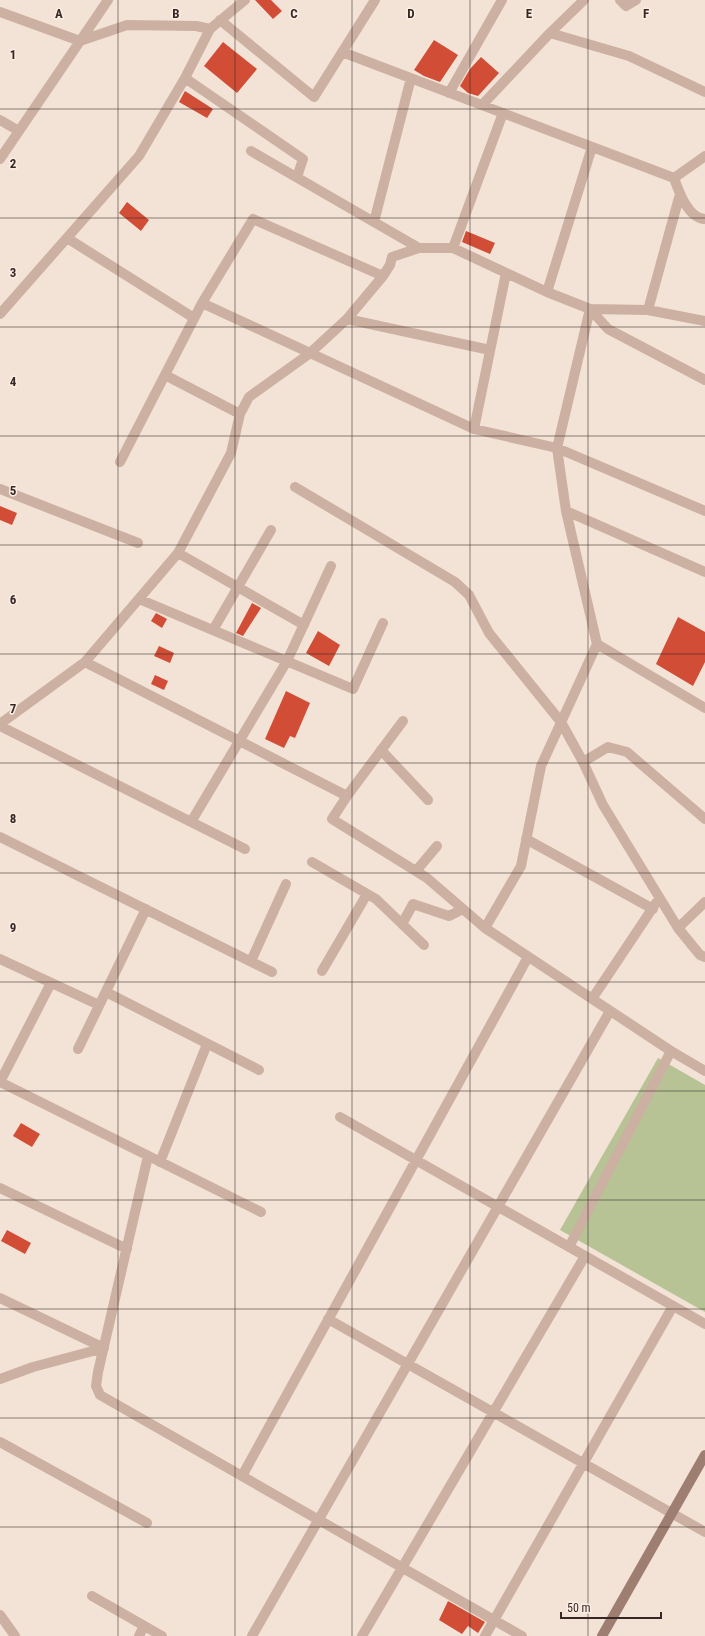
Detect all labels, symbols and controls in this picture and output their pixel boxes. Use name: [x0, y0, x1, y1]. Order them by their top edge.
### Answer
text: A: [55, 6, 63, 21]
text: B: [172, 6, 180, 21]
text: C: [290, 6, 298, 21]
text: D: [407, 6, 415, 21]
text: E: [526, 6, 533, 21]
text: F: [643, 6, 649, 21]
text: 1: [10, 47, 16, 62]
text: 2: [10, 156, 17, 171]
text: 3: [10, 265, 16, 280]
text: 4: [10, 374, 17, 389]
text: 5: [10, 483, 17, 498]
text: 6: [10, 592, 17, 607]
text: 7: [10, 701, 17, 716]
text: 8: [10, 811, 16, 826]
text: 9: [10, 920, 16, 935]
scale bar: [561, 1594, 661, 1620]
text: 50 m: [567, 1601, 591, 1615]

